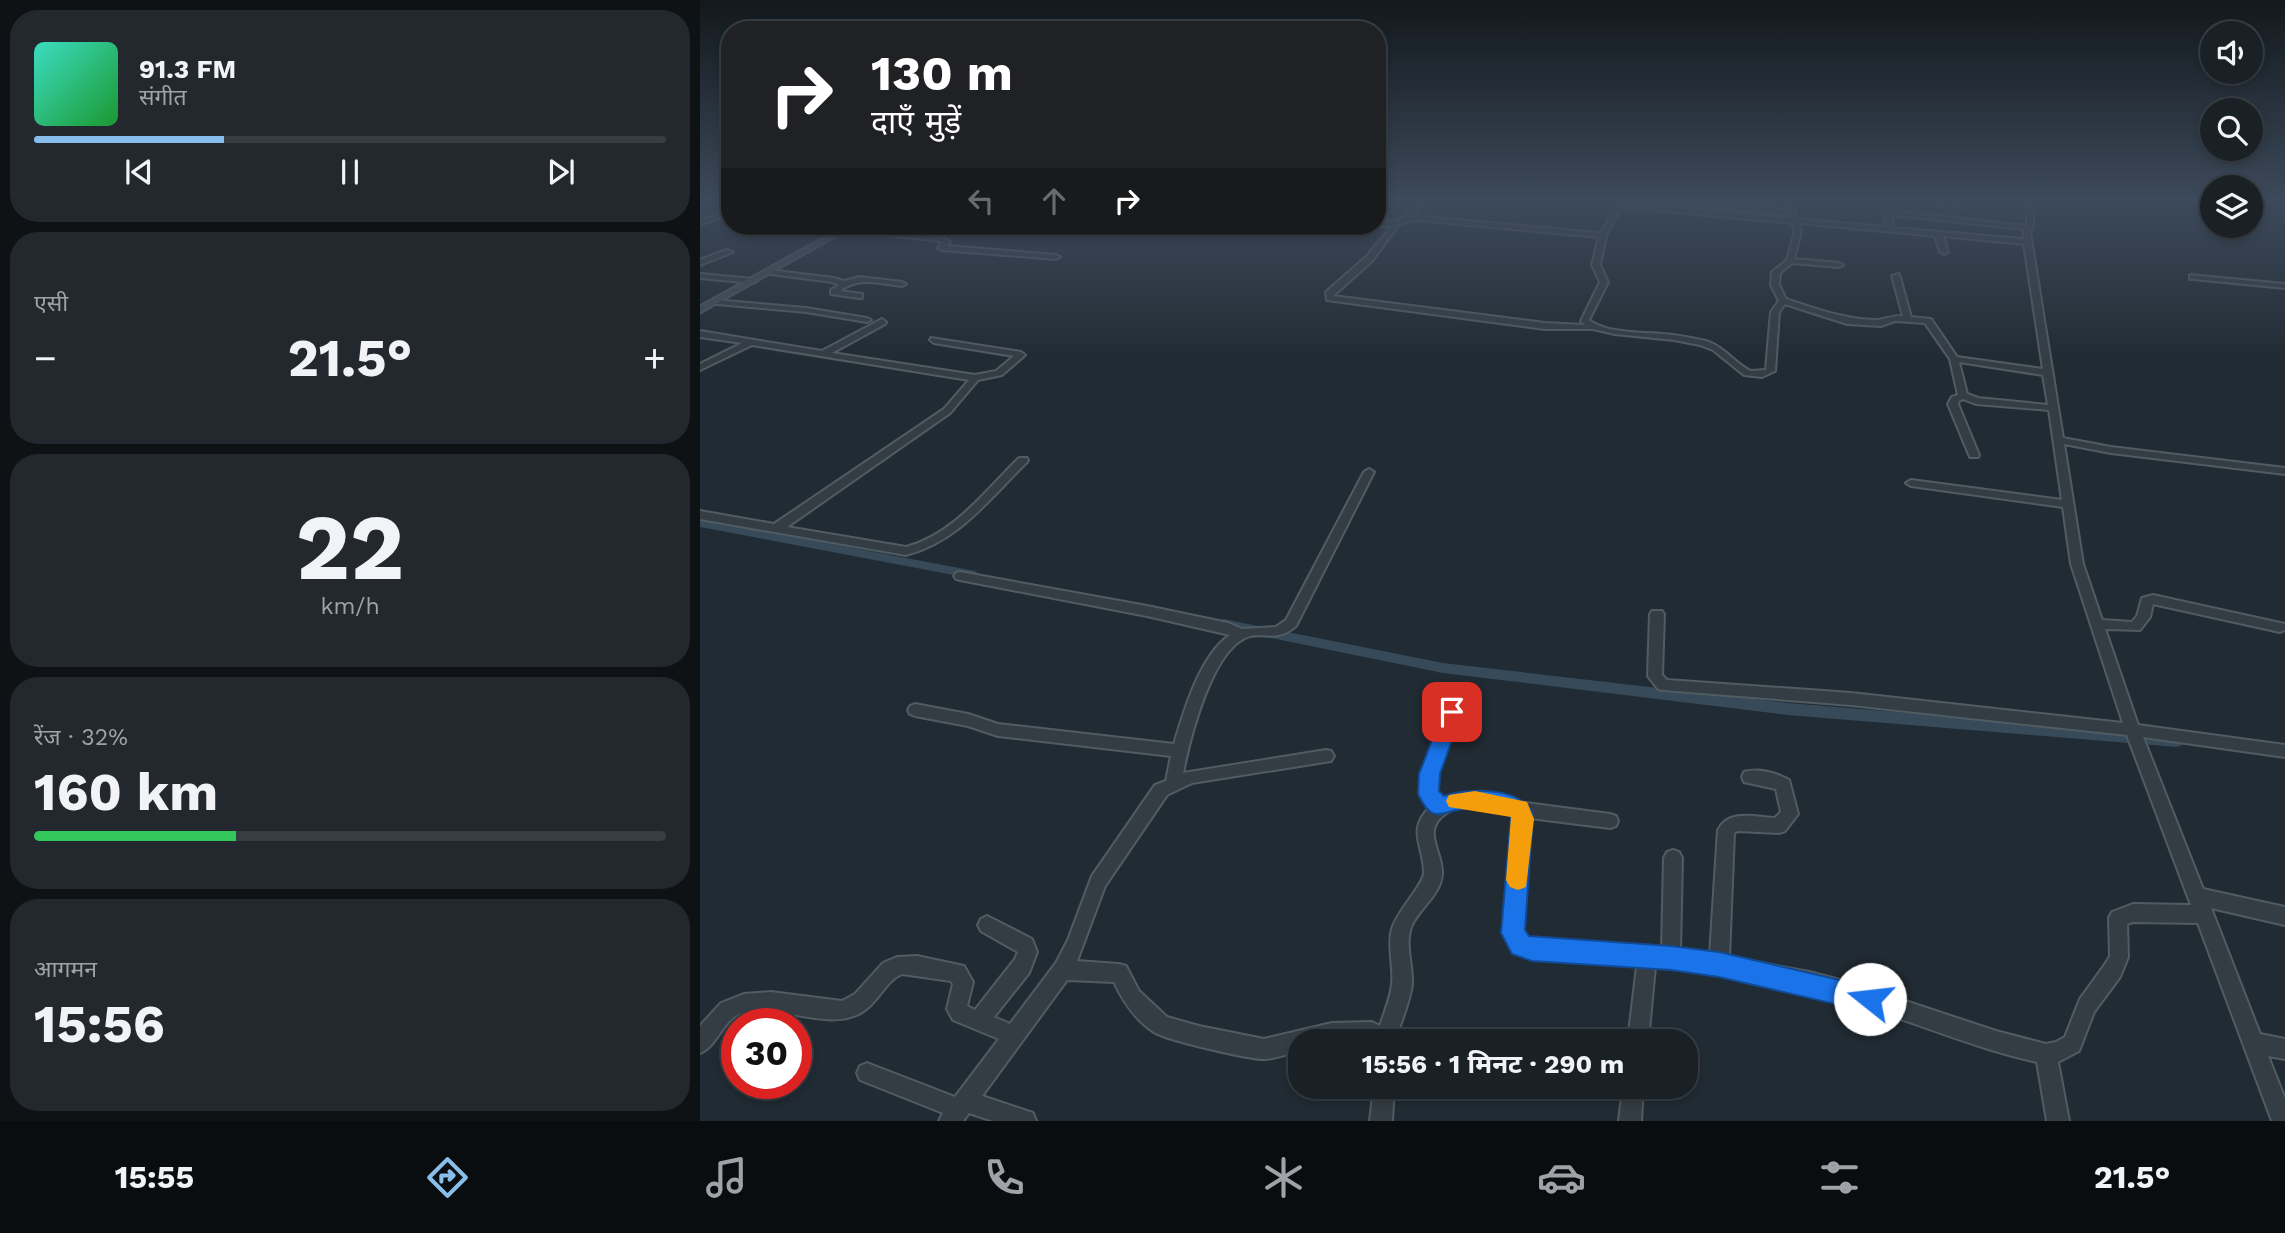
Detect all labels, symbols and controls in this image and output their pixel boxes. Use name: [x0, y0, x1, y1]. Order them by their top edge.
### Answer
map controls: [2200, 21, 2263, 238]
button: sound: [2200, 21, 2263, 84]
text: 130 m: [871, 44, 1013, 102]
icon: right: [756, 49, 847, 140]
text: 91.3 FM: [139, 54, 236, 84]
text: संगीत: [139, 84, 187, 111]
button: search: [2200, 98, 2263, 161]
text: दाएँ मुड़ें: [871, 103, 961, 141]
icon: previous: [120, 153, 158, 191]
icon: pause: [331, 153, 369, 191]
icon: next: [542, 153, 580, 191]
button: layers: [2200, 175, 2263, 238]
icon: left: [962, 182, 1000, 220]
icon: ahead: [1035, 182, 1073, 220]
icon: right: [1108, 182, 1146, 220]
text: एसी: [34, 290, 68, 317]
text: 21.5°: [288, 328, 412, 389]
text: −: [34, 336, 57, 380]
text: +: [643, 336, 666, 380]
text: 22: [296, 494, 404, 601]
text: km/h: [320, 593, 380, 620]
pin: [1422, 682, 1482, 742]
icon: arrive: [1433, 693, 1471, 731]
text: रेंज · 32%: [34, 724, 128, 751]
text: 160 km: [34, 762, 218, 823]
text: आगमन: [34, 956, 97, 983]
position arrow: [1833, 962, 1907, 1036]
text: 15:56: [34, 994, 165, 1055]
speed limit sign: 30: [721, 1008, 812, 1099]
text: 15:56 · 1 मिनट · 290 m: [1362, 1049, 1624, 1079]
icon: directions: [423, 1153, 472, 1202]
icon: music: [702, 1153, 751, 1202]
icon: phone: [980, 1153, 1029, 1202]
icon: climate: [1259, 1153, 1308, 1202]
icon: car: [1537, 1153, 1586, 1202]
icon: filters: [1815, 1153, 1864, 1202]
text: 15:55: [115, 1158, 194, 1196]
text: 21.5°: [2094, 1158, 2170, 1196]

